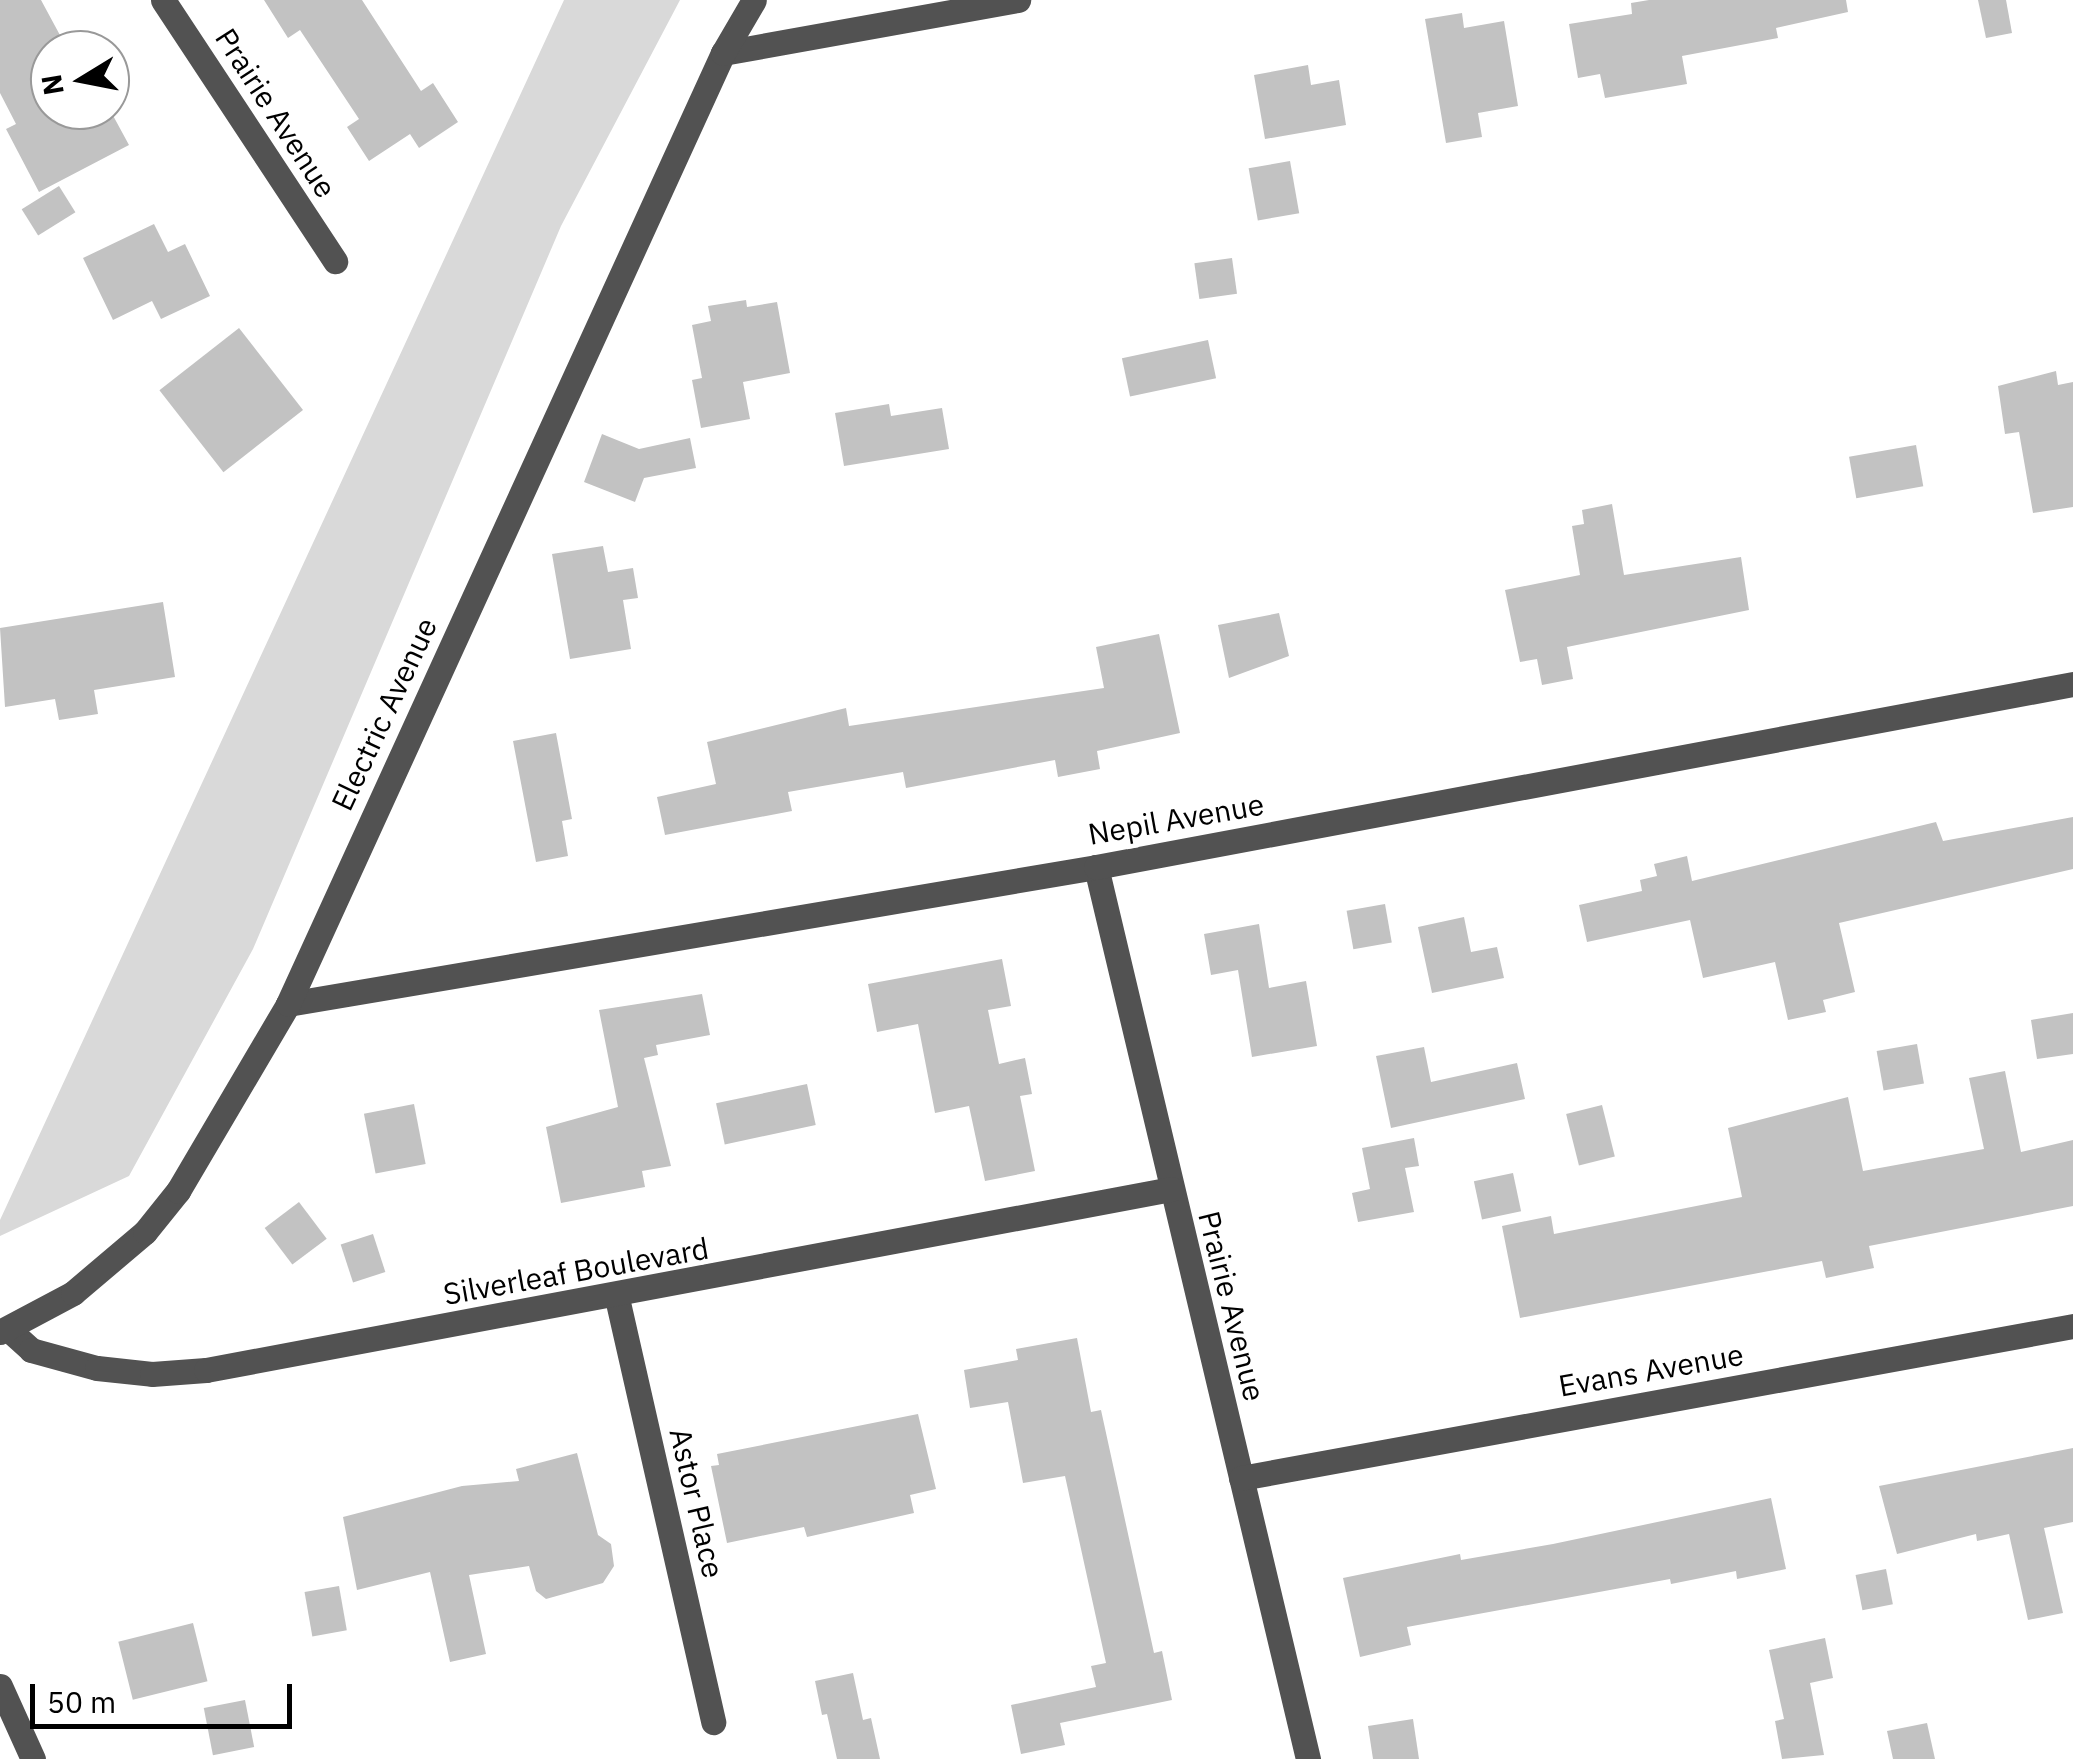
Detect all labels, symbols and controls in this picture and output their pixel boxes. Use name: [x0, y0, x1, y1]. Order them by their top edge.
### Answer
street label: Prairie Avenue: [208, 22, 344, 204]
north arrow: [30, 30, 130, 130]
text: N: [32, 72, 72, 98]
street label: Electric Avenue: [324, 612, 444, 816]
street label: Nepil Avenue: [1085, 786, 1267, 852]
street label: Prairie Avenue: [1191, 1207, 1273, 1405]
street label: Silverleaf Boulevard: [441, 1230, 711, 1312]
street label: Evans Avenue: [1556, 1336, 1746, 1404]
street label: Astor Place: [662, 1425, 732, 1581]
scale bar: [35, 1664, 298, 1726]
text: 50 m: [47, 1682, 116, 1721]

